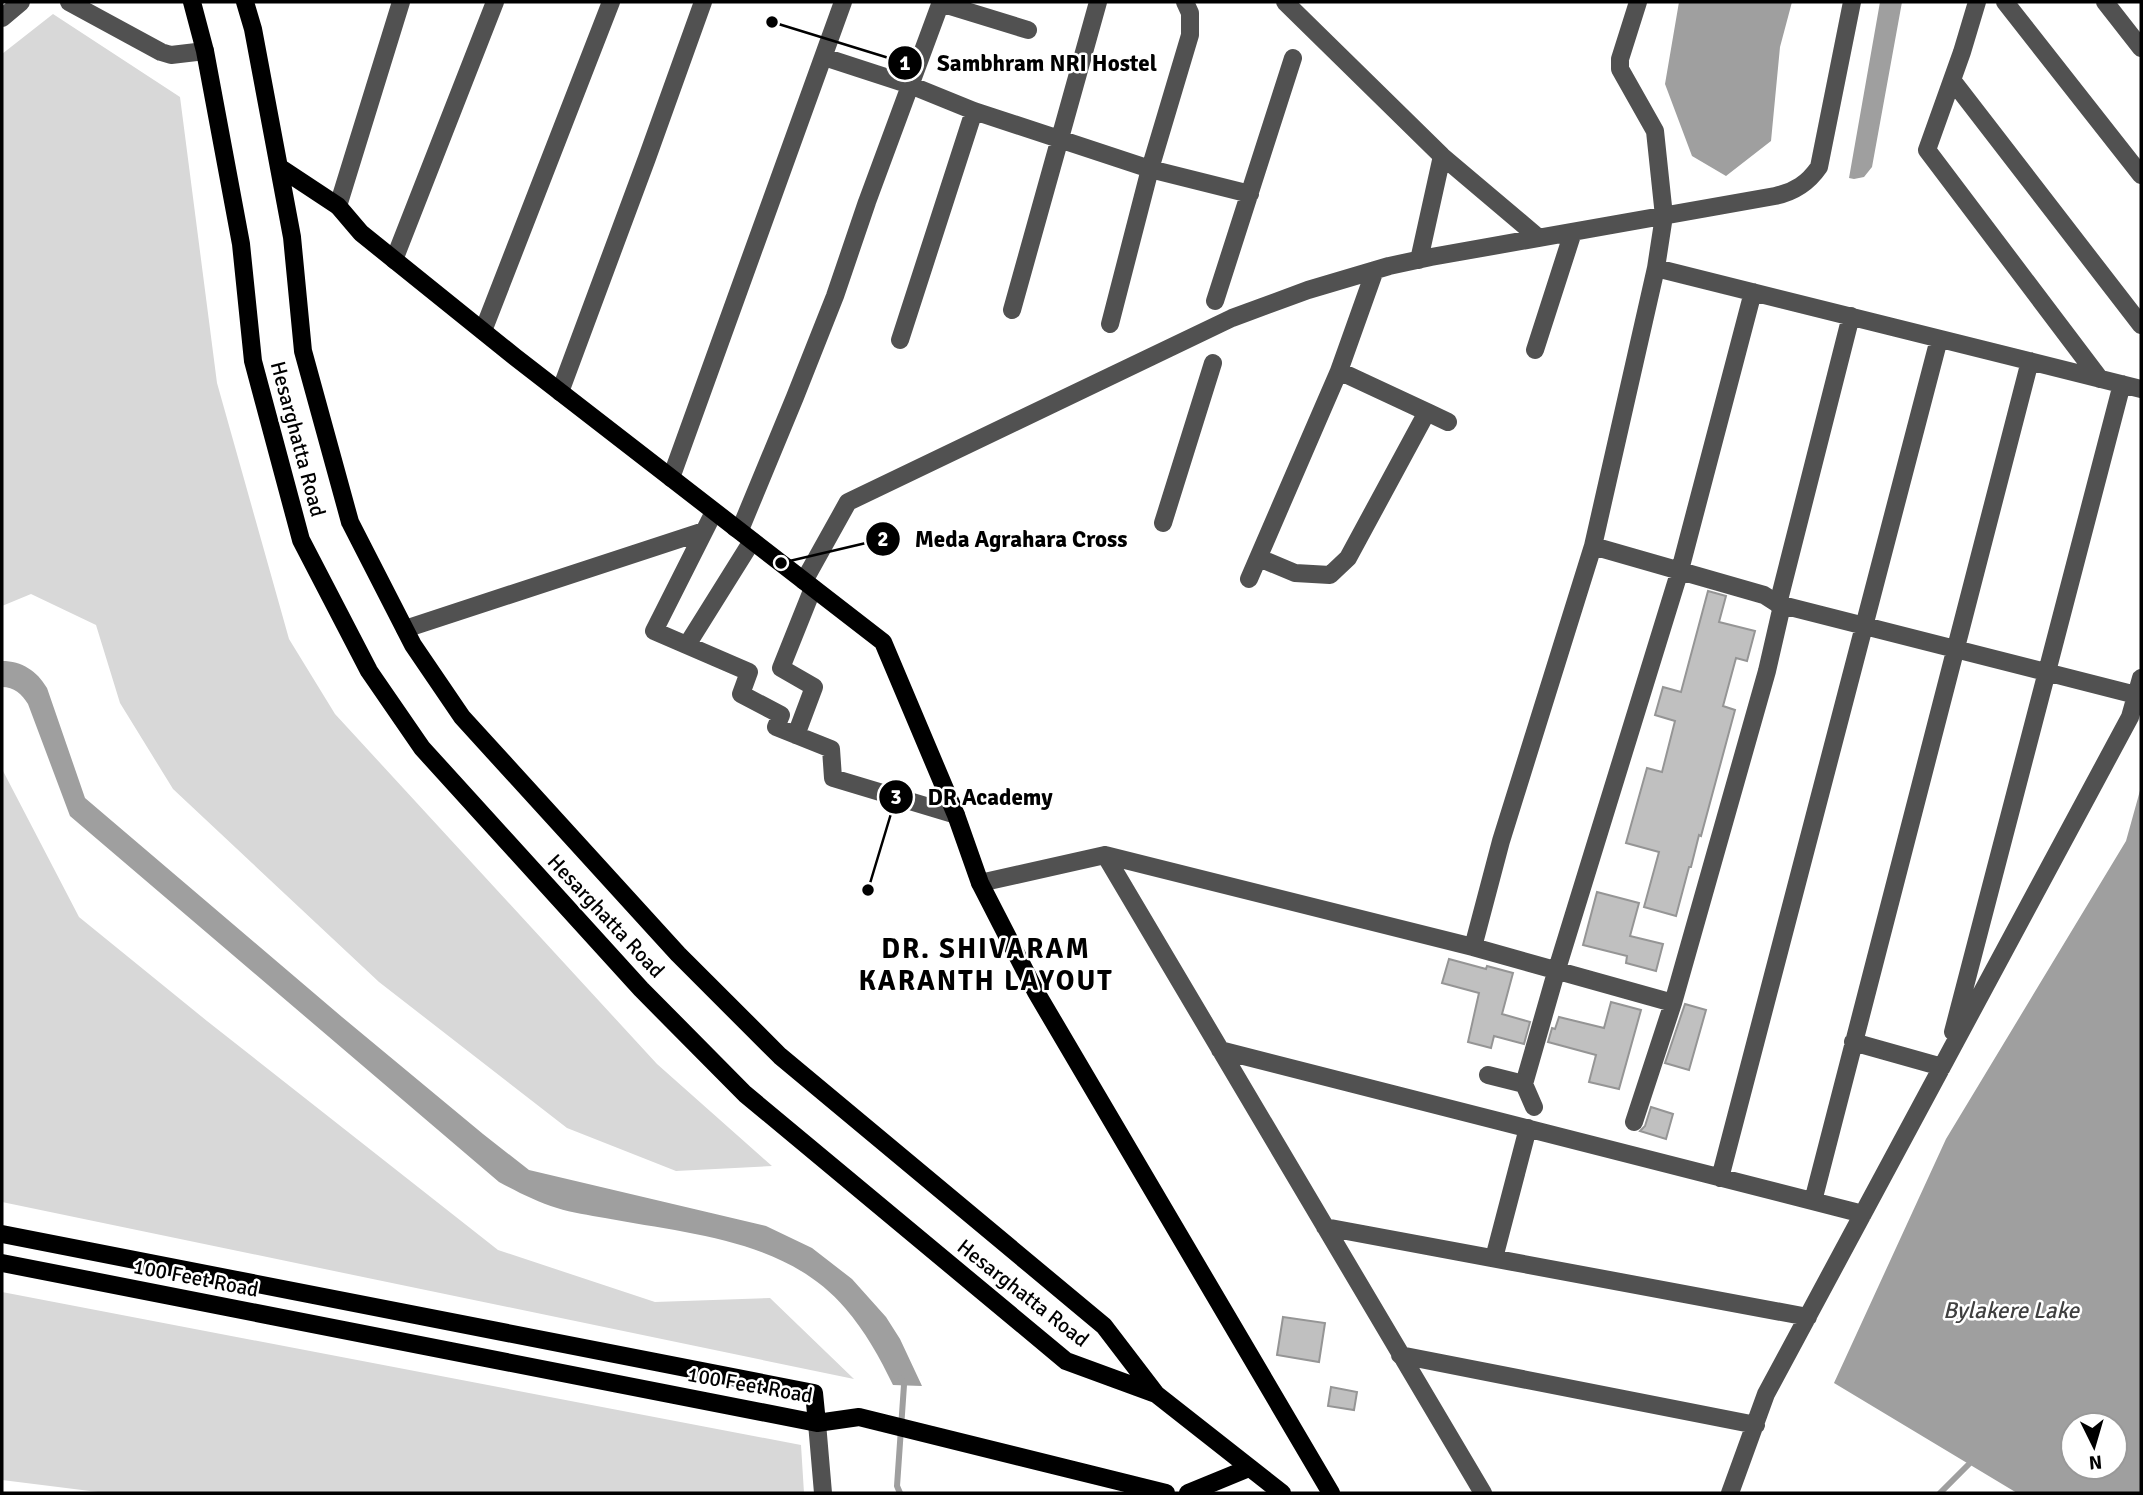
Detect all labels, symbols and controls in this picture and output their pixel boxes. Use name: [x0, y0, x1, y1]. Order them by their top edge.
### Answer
callout: Sambhram NRI Hostel: [888, 41, 1171, 85]
text: Sambhram NRI Hostel: [937, 49, 1157, 78]
text: 1: [899, 50, 911, 76]
street label: Hesarghatta Road: [265, 358, 331, 520]
callout: Meda Agrahara Cross: [866, 517, 1142, 561]
text: Meda Agrahara Cross: [915, 525, 1127, 554]
text: 2: [877, 526, 889, 552]
callout: DR Academy: [879, 775, 1067, 819]
text: DR Academy: [927, 783, 1053, 812]
text: 3: [890, 784, 902, 810]
street label: Hesarghatta Road: [542, 849, 670, 983]
district label: DR. SHIVARAM KARANTH LAYOUT: [858, 932, 1114, 998]
street label: Hesarghatta Road: [952, 1234, 1094, 1352]
street label: 100 Feet Road: [131, 1253, 261, 1303]
water label: Bylakere Lake: [1943, 1296, 2080, 1325]
street label: 100 Feet Road: [685, 1361, 815, 1409]
north arrow: [2059, 1411, 2129, 1481]
text: N: [2088, 1449, 2103, 1474]

